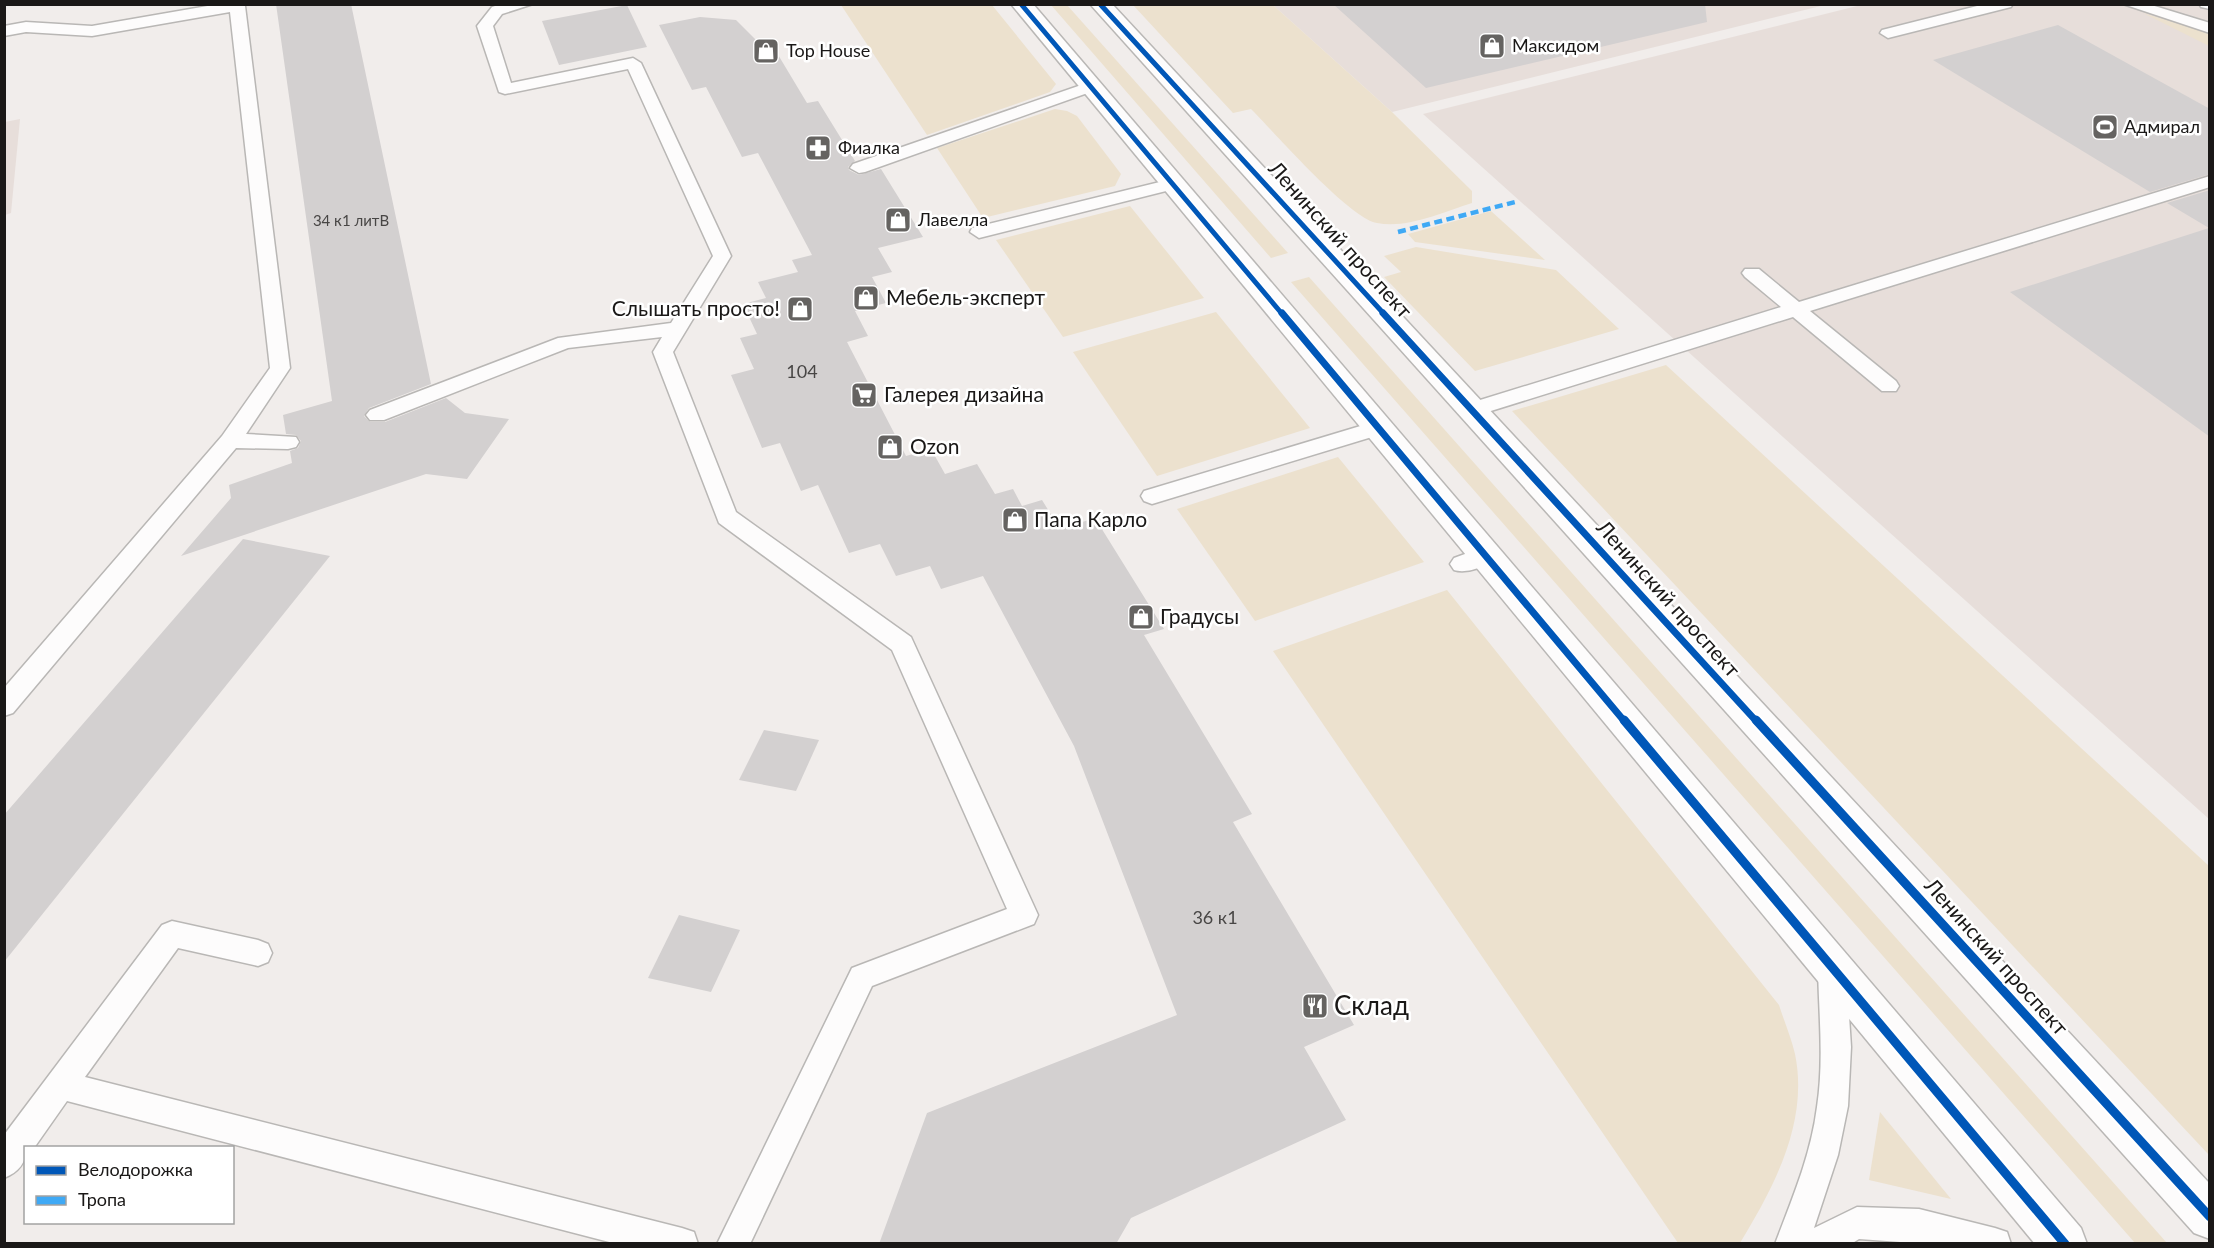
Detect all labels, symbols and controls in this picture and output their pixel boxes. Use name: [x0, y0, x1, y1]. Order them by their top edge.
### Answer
shop icon: Максидом: [1477, 31, 1507, 61]
place label: Максидом: [1512, 34, 1599, 56]
shop icon: Top House: [751, 36, 781, 66]
place label: Top House: [786, 39, 870, 61]
sports icon: Адмирал: [2090, 112, 2120, 142]
place label: Адмирал: [2124, 115, 2200, 137]
pharmacy icon: Фиалка: [803, 133, 833, 163]
place label: Фиалка: [838, 136, 900, 158]
street label: Ленинский проспект: [1264, 155, 1418, 323]
shop icon: Лавелла: [883, 205, 913, 235]
place label: Лавелла: [917, 208, 988, 230]
house number: 34 к1 литВ: [313, 211, 389, 229]
shop icon: Мебель-эксперт: [851, 283, 881, 313]
place label: Мебель-эксперт: [886, 284, 1046, 309]
shop icon: Слышать просто!: [785, 294, 815, 324]
place label: Слышать просто!: [612, 295, 780, 320]
house number: 104: [786, 360, 818, 382]
supermarket icon: Галерея дизайна: [849, 380, 879, 410]
place label: Галерея дизайна: [884, 381, 1044, 406]
shop icon: Ozon: [875, 432, 905, 462]
place label: Ozon: [910, 433, 960, 458]
shop icon: Папа Карло: [1000, 505, 1030, 535]
place label: Папа Карло: [1034, 506, 1147, 531]
street label: Ленинский проспект: [1592, 514, 1746, 682]
shop icon: Градусы: [1126, 602, 1156, 632]
place label: Градусы: [1160, 603, 1239, 628]
street label: Ленинский проспект: [1920, 872, 2074, 1040]
house number: 36 к1: [1192, 906, 1238, 928]
place label: Склад: [1334, 989, 1409, 1021]
restaurant icon: Склад: [1300, 991, 1330, 1021]
legend: [24, 1146, 234, 1224]
text: Велодорожка: [78, 1158, 193, 1180]
text: Тропа: [78, 1188, 126, 1210]

